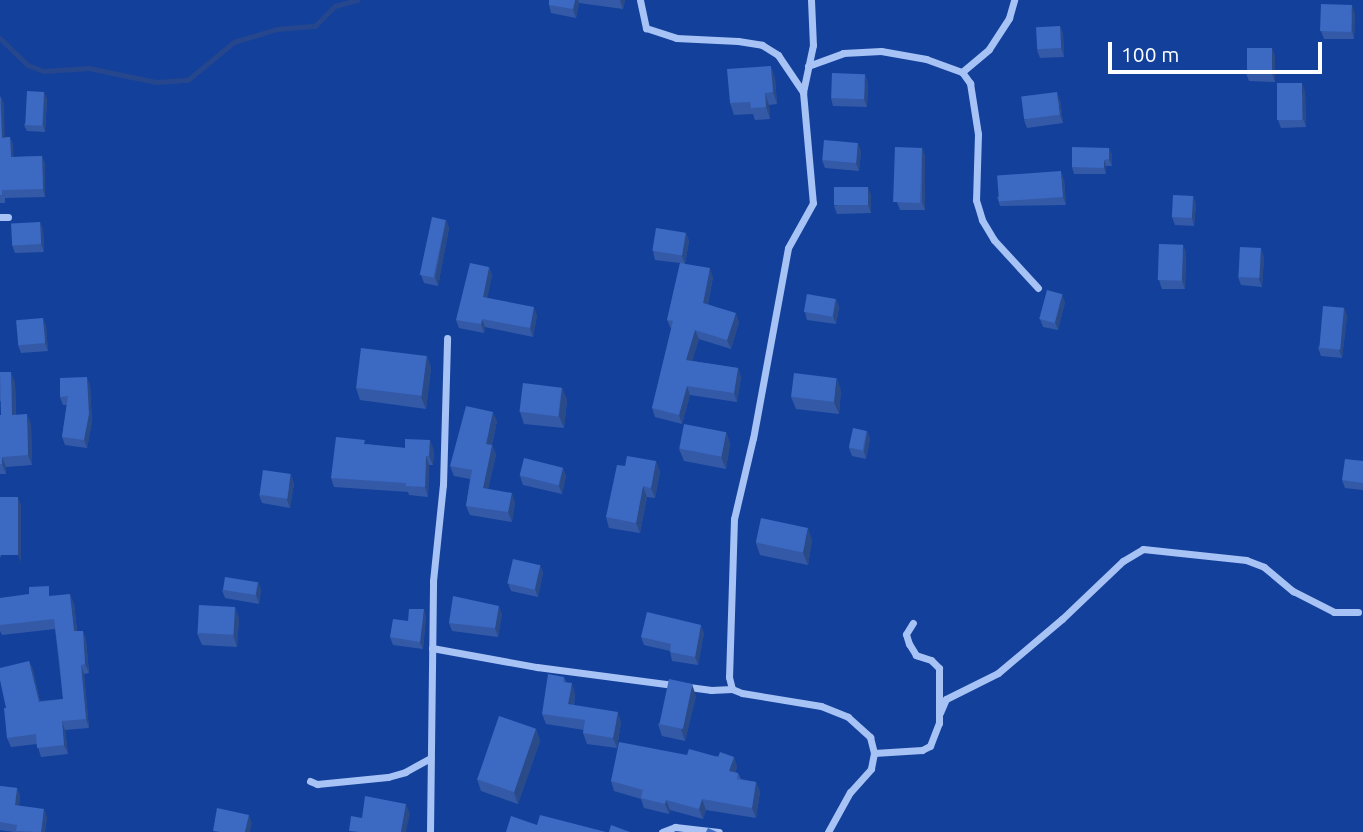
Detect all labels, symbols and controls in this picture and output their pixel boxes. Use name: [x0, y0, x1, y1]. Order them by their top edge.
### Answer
scale bar: [1111, 28, 1324, 72]
text: 100 m: [1121, 42, 1179, 66]

